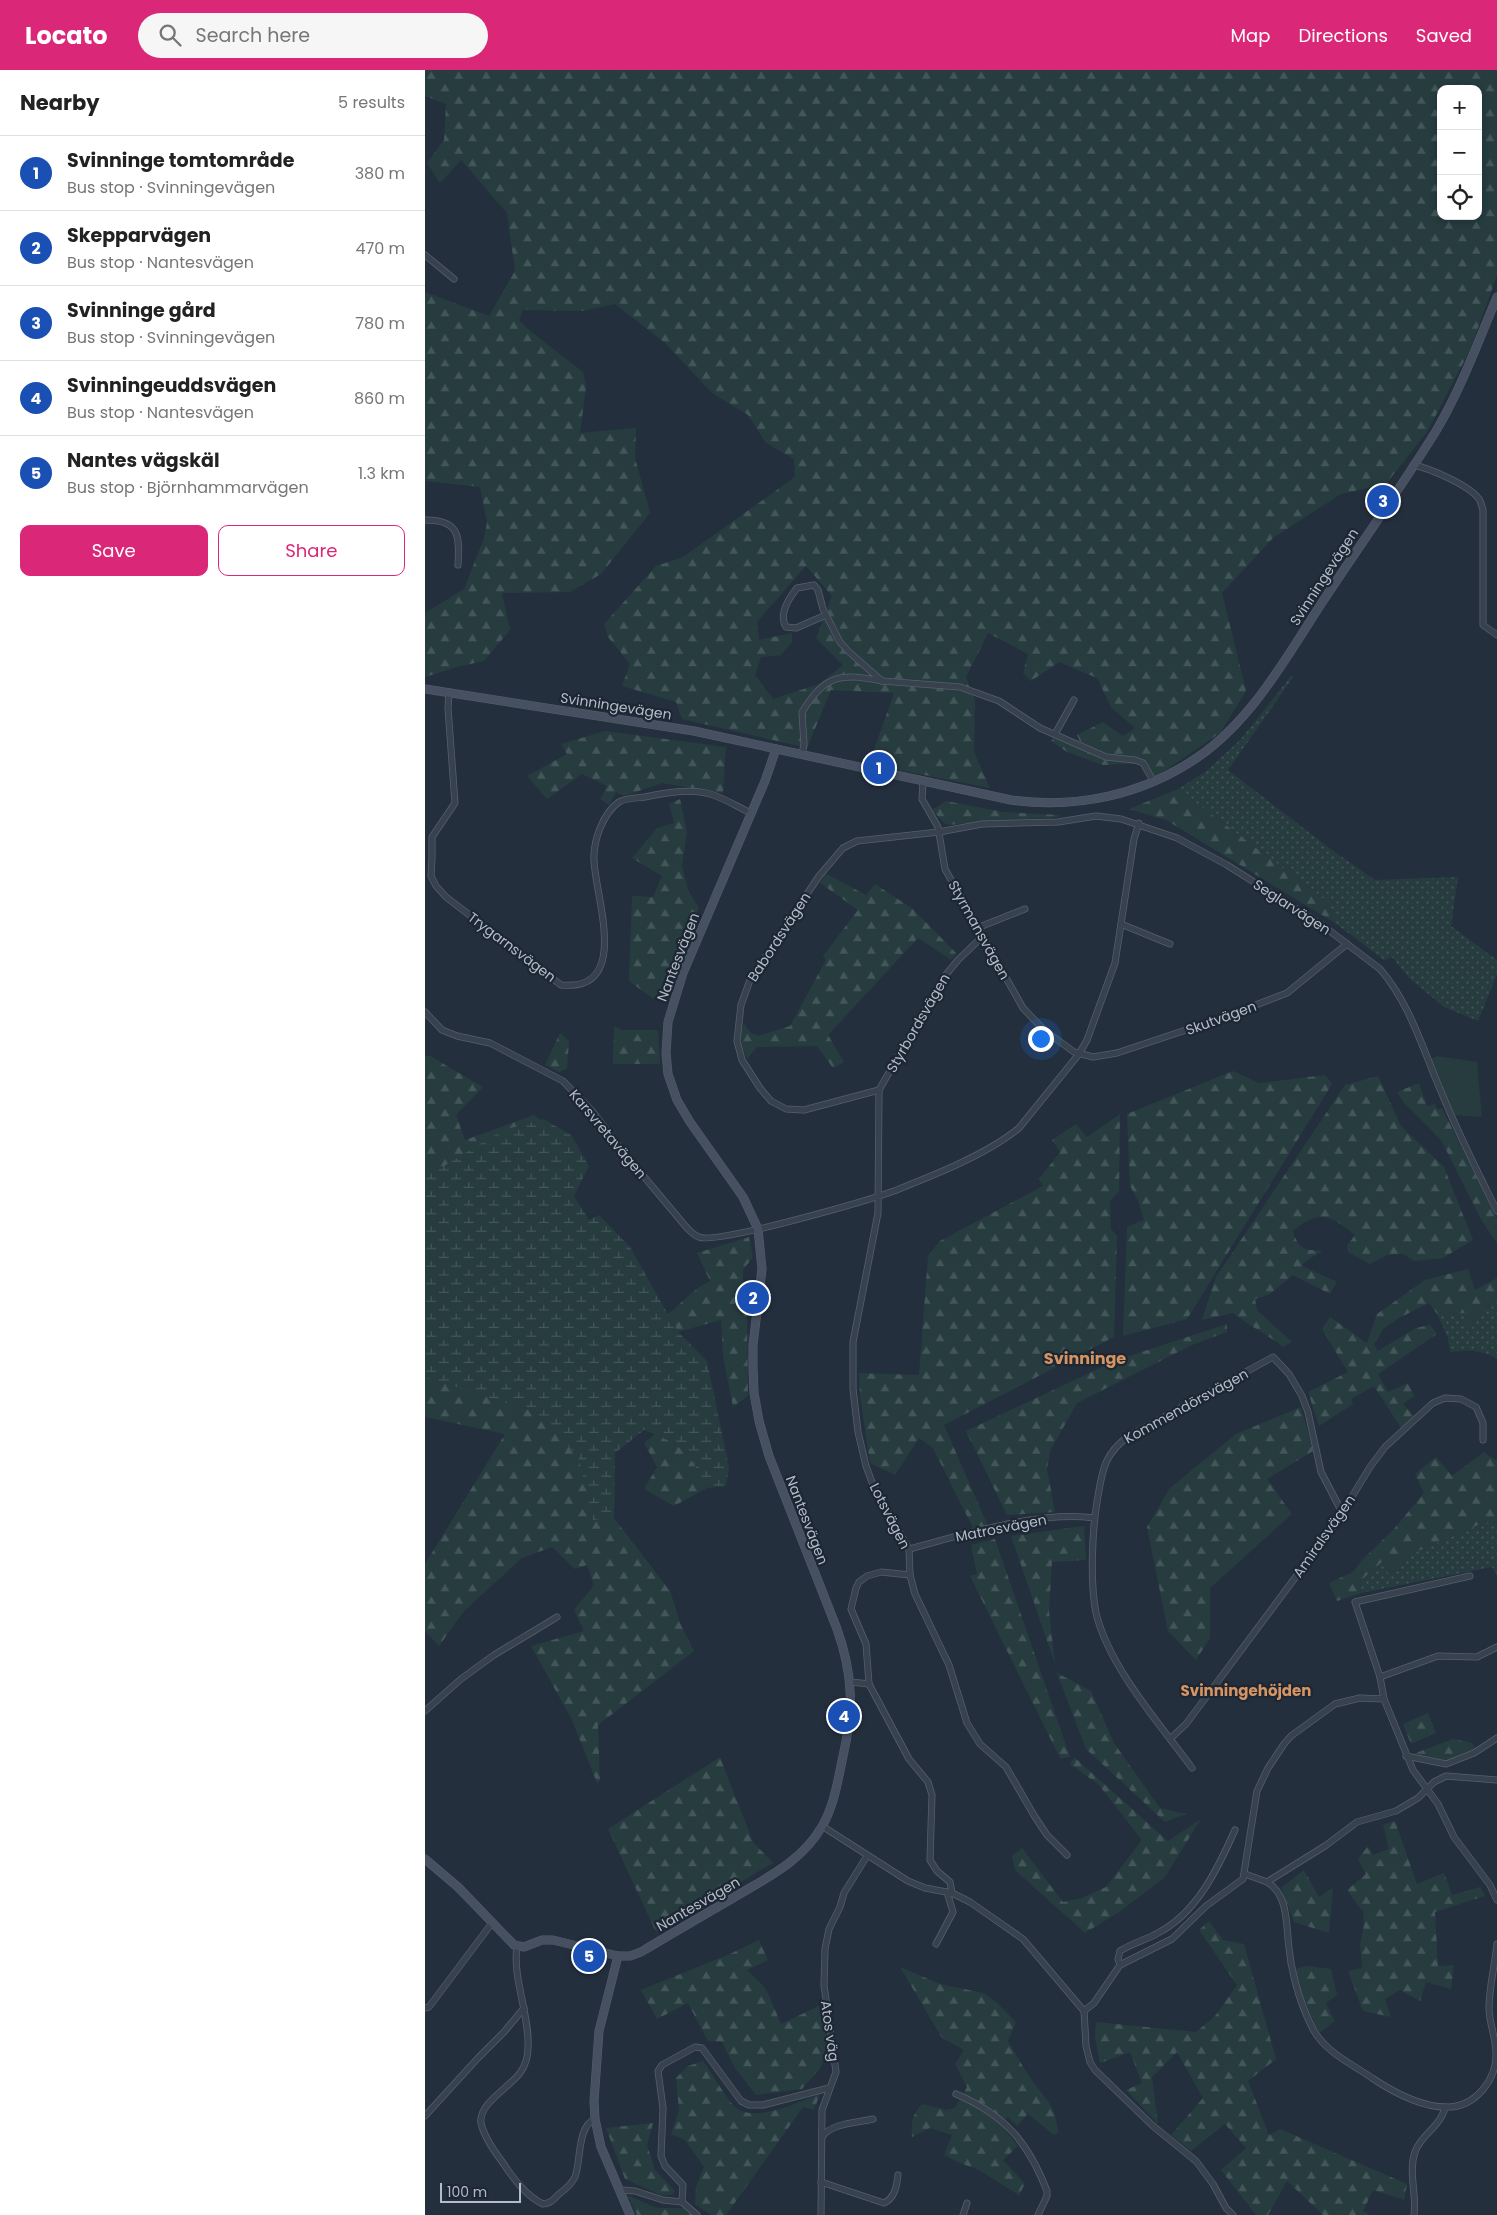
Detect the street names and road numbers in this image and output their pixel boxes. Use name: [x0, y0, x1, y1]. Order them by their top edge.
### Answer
street label: Svinningevägen: [1285, 524, 1363, 630]
street label: Svinningevägen: [559, 687, 673, 725]
street label: Seglarvägen: [1249, 874, 1335, 940]
street label: Styrmansvägen: [943, 877, 1015, 983]
street label: Babordsvägen: [743, 888, 815, 986]
street label: Trygarnsvägen: [464, 907, 560, 987]
street label: Nantesvägen: [652, 910, 704, 1004]
street label: Styrbordsvägen: [882, 970, 954, 1076]
street label: Skutvägen: [1183, 996, 1259, 1040]
street label: Karsvretavägen: [565, 1085, 651, 1183]
street label: Kommendörsvägen: [1120, 1364, 1252, 1448]
street label: Nantesvägen: [781, 1473, 833, 1567]
street label: Lotsvägen: [865, 1479, 915, 1553]
street label: Amiralsvägen: [1288, 1490, 1360, 1582]
street label: Matrosvägen: [954, 1509, 1048, 1547]
street label: Nantesvägen: [652, 1872, 744, 1936]
street label: Atos väg: [816, 1999, 844, 2063]

